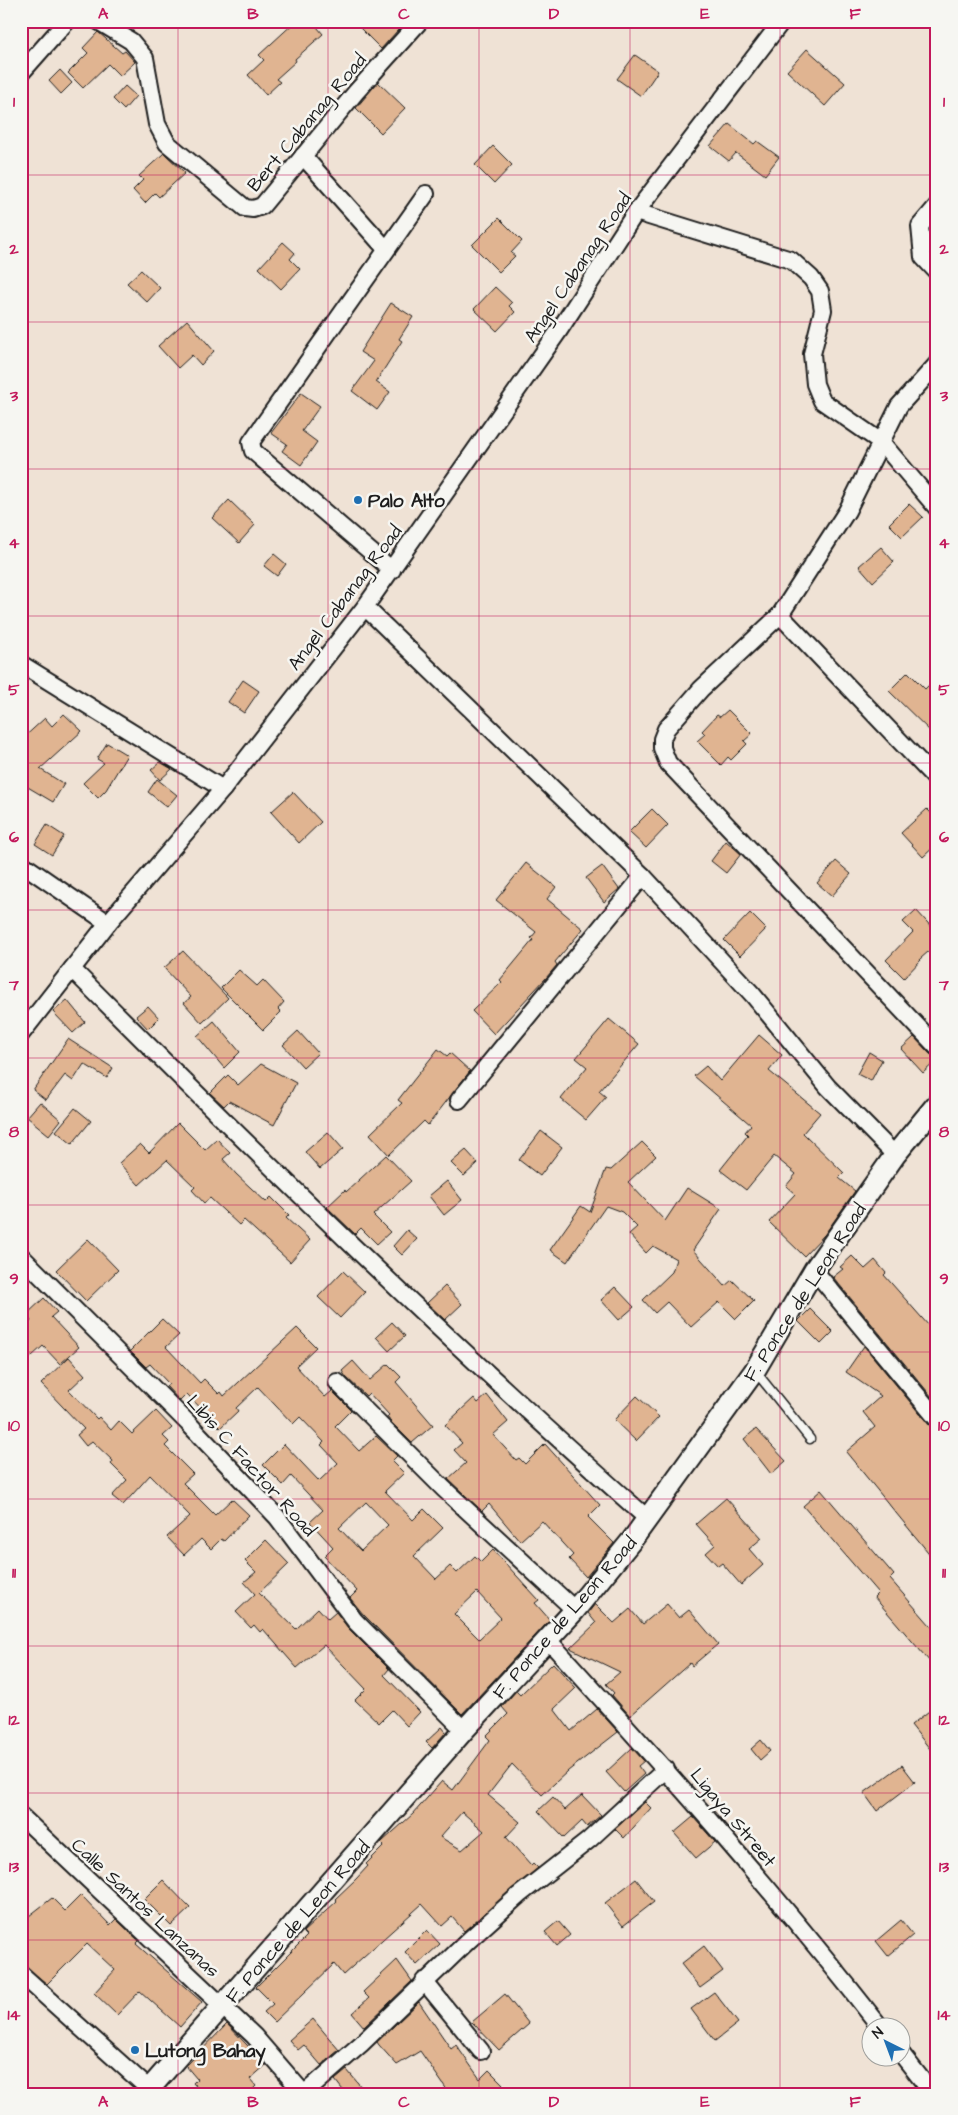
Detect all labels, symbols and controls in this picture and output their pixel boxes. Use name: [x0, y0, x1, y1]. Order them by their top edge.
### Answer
text: A: [98, 3, 109, 25]
text: B: [247, 3, 259, 25]
text: C: [398, 3, 410, 25]
text: D: [549, 3, 560, 25]
text: E: [700, 3, 710, 25]
text: F: [849, 3, 861, 25]
street label: Bert Cabanag Road: [241, 48, 374, 199]
text: 1: [13, 91, 16, 113]
text: 1: [943, 91, 946, 113]
street label: Angel Cabanag Road: [518, 187, 640, 349]
text: 2: [8, 238, 19, 260]
text: 2: [938, 238, 949, 260]
text: 3: [9, 385, 19, 407]
text: 3: [939, 385, 949, 407]
place label: Palo Alto: [368, 488, 445, 515]
marker: Palo Alto: [352, 494, 364, 506]
street label: Angel Cabanag Road: [281, 519, 410, 677]
text: 4: [9, 532, 20, 554]
text: 4: [939, 532, 950, 554]
text: 5: [8, 679, 20, 701]
text: 5: [938, 679, 950, 701]
text: 6: [9, 826, 19, 848]
text: 6: [939, 826, 949, 848]
text: 7: [8, 974, 19, 996]
text: 7: [938, 974, 949, 996]
text: 8: [9, 1121, 20, 1143]
text: 8: [939, 1121, 950, 1143]
street label: F. Ponce de Leon Road: [737, 1198, 873, 1387]
text: 9: [9, 1268, 19, 1290]
text: 9: [939, 1268, 949, 1290]
street label: Libis C Factor Road: [180, 1389, 322, 1543]
text: 10: [8, 1415, 20, 1437]
text: 10: [938, 1415, 950, 1437]
street label: F. Ponce de Leon Road: [487, 1530, 644, 1705]
text: 11: [12, 1562, 17, 1584]
text: 11: [942, 1562, 947, 1584]
text: 12: [8, 1709, 20, 1731]
text: 12: [938, 1709, 950, 1731]
street label: Ligaya Street: [683, 1763, 783, 1874]
street label: Calle Santos Lanzanas: [65, 1832, 225, 1984]
street label: F. Ponce de Leon Road: [220, 1834, 377, 2009]
text: 13: [9, 1856, 20, 1878]
text: 13: [939, 1856, 950, 1878]
text: 14: [8, 2004, 21, 2026]
text: 14: [938, 2004, 951, 2026]
north arrow: [860, 2018, 910, 2068]
text: N: [868, 2023, 888, 2043]
place label: Lutong Bahay: [145, 2038, 266, 2066]
marker: Lutong Bahay: [129, 2044, 141, 2056]
text: A: [98, 2091, 109, 2113]
text: B: [247, 2091, 259, 2113]
text: C: [398, 2091, 410, 2113]
text: D: [549, 2091, 560, 2113]
text: E: [700, 2091, 710, 2113]
text: F: [849, 2091, 861, 2113]

